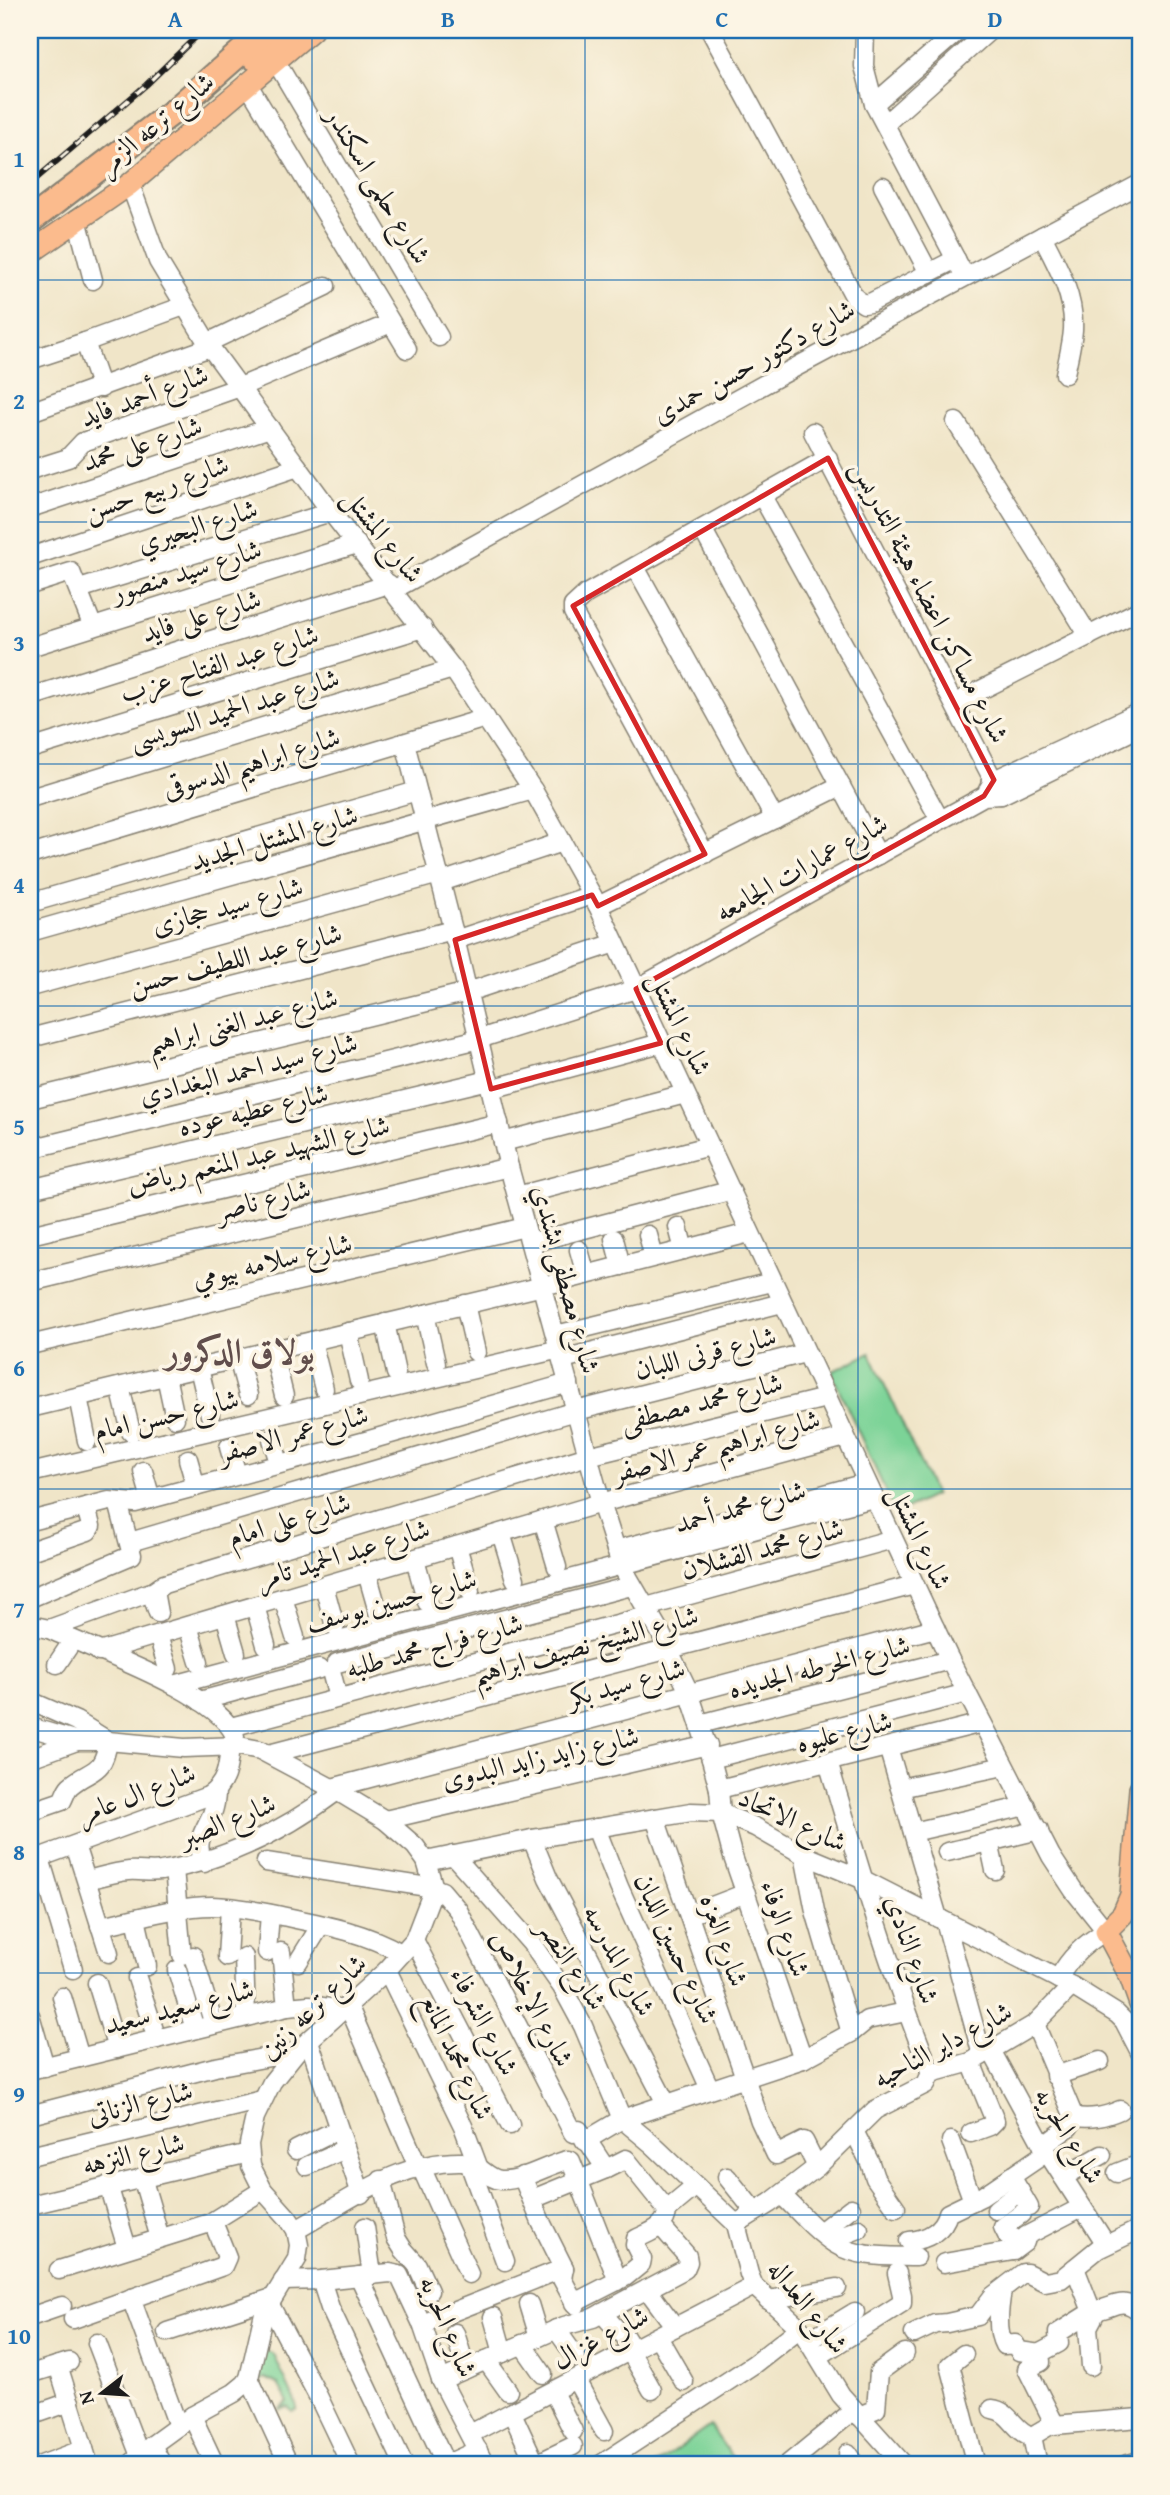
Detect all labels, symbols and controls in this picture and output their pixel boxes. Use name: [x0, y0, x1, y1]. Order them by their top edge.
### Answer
text: A: [168, 2, 183, 35]
text: B: [441, 2, 455, 35]
text: C: [715, 2, 729, 35]
text: D: [988, 2, 1003, 35]
street label: شارع ترعه الزمر: [87, 61, 225, 187]
street label: شارع حلمى اسكندر: [311, 96, 443, 273]
text: 1: [13, 142, 25, 175]
street label: شارع دكتور حسن حمدى: [644, 288, 864, 437]
street label: شارع أحمد فايد: [74, 352, 215, 440]
text: 2: [13, 384, 25, 417]
street label: شارع على محمد: [77, 404, 208, 485]
street label: شارع ربيع حسن: [78, 443, 236, 536]
street label: شارع مساكن اعضاء هيئة التدريس: [838, 452, 1021, 751]
street label: شارع المشتل: [331, 478, 435, 594]
street label: شارع البحيري: [131, 487, 263, 566]
street label: شارع سيد منصور: [103, 527, 267, 617]
street label: شارع على فايد: [136, 577, 267, 656]
street label: شارع عبد الفتاح عزب: [114, 613, 325, 718]
text: 3: [13, 626, 25, 659]
street label: شارع عبد الحميد السويسى: [123, 656, 345, 763]
street label: شارع ابراهيم الدسوقى: [157, 715, 347, 816]
street label: شارع المشتل الجديد: [185, 793, 364, 884]
street label: شارع عمارات الجامعه: [707, 802, 897, 935]
street label: شارع سيد حجازى: [146, 865, 308, 948]
text: 4: [13, 868, 25, 901]
street label: شارع عبد اللطيف حسن: [124, 911, 347, 1008]
street label: شارع المشتل: [636, 964, 724, 1084]
street label: شارع عبد الغنى ابراهيم: [142, 976, 344, 1071]
street label: شارع سيد احمد البغدادي: [134, 1021, 363, 1118]
street label: شارع عطيه عوده: [174, 1071, 333, 1150]
street label: شارع الشهيد عبد المنعم رياض: [122, 1103, 395, 1211]
text: 5: [13, 1110, 25, 1143]
street label: شارع ناصر: [208, 1167, 316, 1235]
street label: شارع مصطفى بشندي: [519, 1180, 612, 1379]
street label: شارع سلامه بيومي: [188, 1221, 357, 1302]
street label: شارع قرنى اللبان: [629, 1314, 781, 1393]
district label: بولاق الدكرور: [161, 1325, 315, 1376]
text: 6: [13, 1351, 25, 1384]
street label: شارع محمد مصطفى: [615, 1360, 788, 1444]
street label: شارع حسن امام: [89, 1377, 244, 1455]
street label: شارع عمر الاصفر: [210, 1393, 374, 1477]
street label: شارع ابراهيم عمر الاصفر: [604, 1397, 827, 1501]
street label: شارع محمد أحمد: [669, 1468, 811, 1547]
street label: شارع المشتل: [876, 1478, 964, 1598]
street label: شارع على امام: [222, 1480, 357, 1561]
street label: شارع محمد القشلان: [676, 1506, 849, 1593]
street label: شارع عبد الحميد تامر: [251, 1507, 436, 1602]
street label: شارع حسين يوسف: [301, 1557, 482, 1646]
text: 7: [13, 1593, 25, 1626]
street label: شارع الشيخ نصيف ابراهيم: [467, 1594, 705, 1701]
street label: شارع فراج محمد طلبه: [341, 1601, 529, 1694]
street label: شارع الخرطه الجديده: [724, 1623, 915, 1712]
street label: شارع سيد بكر: [559, 1646, 691, 1722]
street label: شارع عليوه: [791, 1699, 897, 1766]
street label: شارع زايد زايد البدوى: [437, 1714, 644, 1803]
street label: شارع ال عامر: [71, 1751, 203, 1838]
street label: شارع الاتحاد: [730, 1775, 854, 1865]
street label: شارع الصبر: [169, 1782, 283, 1862]
text: 8: [13, 1835, 25, 1868]
street label: شارع حسين اللبان: [621, 1866, 730, 2032]
street label: شارع الوفاء: [747, 1874, 822, 1983]
street label: شارع العزه: [687, 1888, 760, 1993]
street label: شارع النادي: [872, 1889, 951, 2010]
street label: شارع المدرسه: [570, 1896, 667, 2025]
street label: شارع النصر: [523, 1907, 618, 2020]
street label: شارع الإخلاص: [478, 1922, 586, 2075]
street label: شارع ترعه زنين: [248, 1943, 378, 2071]
street label: شارع الشرفاء: [437, 1959, 530, 2084]
street label: شارع سعيد سعيد: [100, 1967, 259, 2048]
street label: شارع محمد المانع: [406, 1985, 506, 2129]
street label: شارع داير الناحيه: [865, 1990, 1021, 2101]
street label: شارع الزناتى: [83, 2069, 198, 2138]
text: 9: [13, 2077, 25, 2110]
street label: شارع الحريه: [1022, 2078, 1116, 2193]
street label: شارع النزهه: [77, 2121, 189, 2188]
street label: شارع العداله: [756, 2250, 860, 2364]
street label: شارع الحريه: [406, 2268, 489, 2385]
street label: شارع غزال: [544, 2294, 657, 2383]
text: 10: [7, 2319, 31, 2352]
north arrow: [66, 2358, 136, 2428]
text: N: [70, 2388, 101, 2408]

